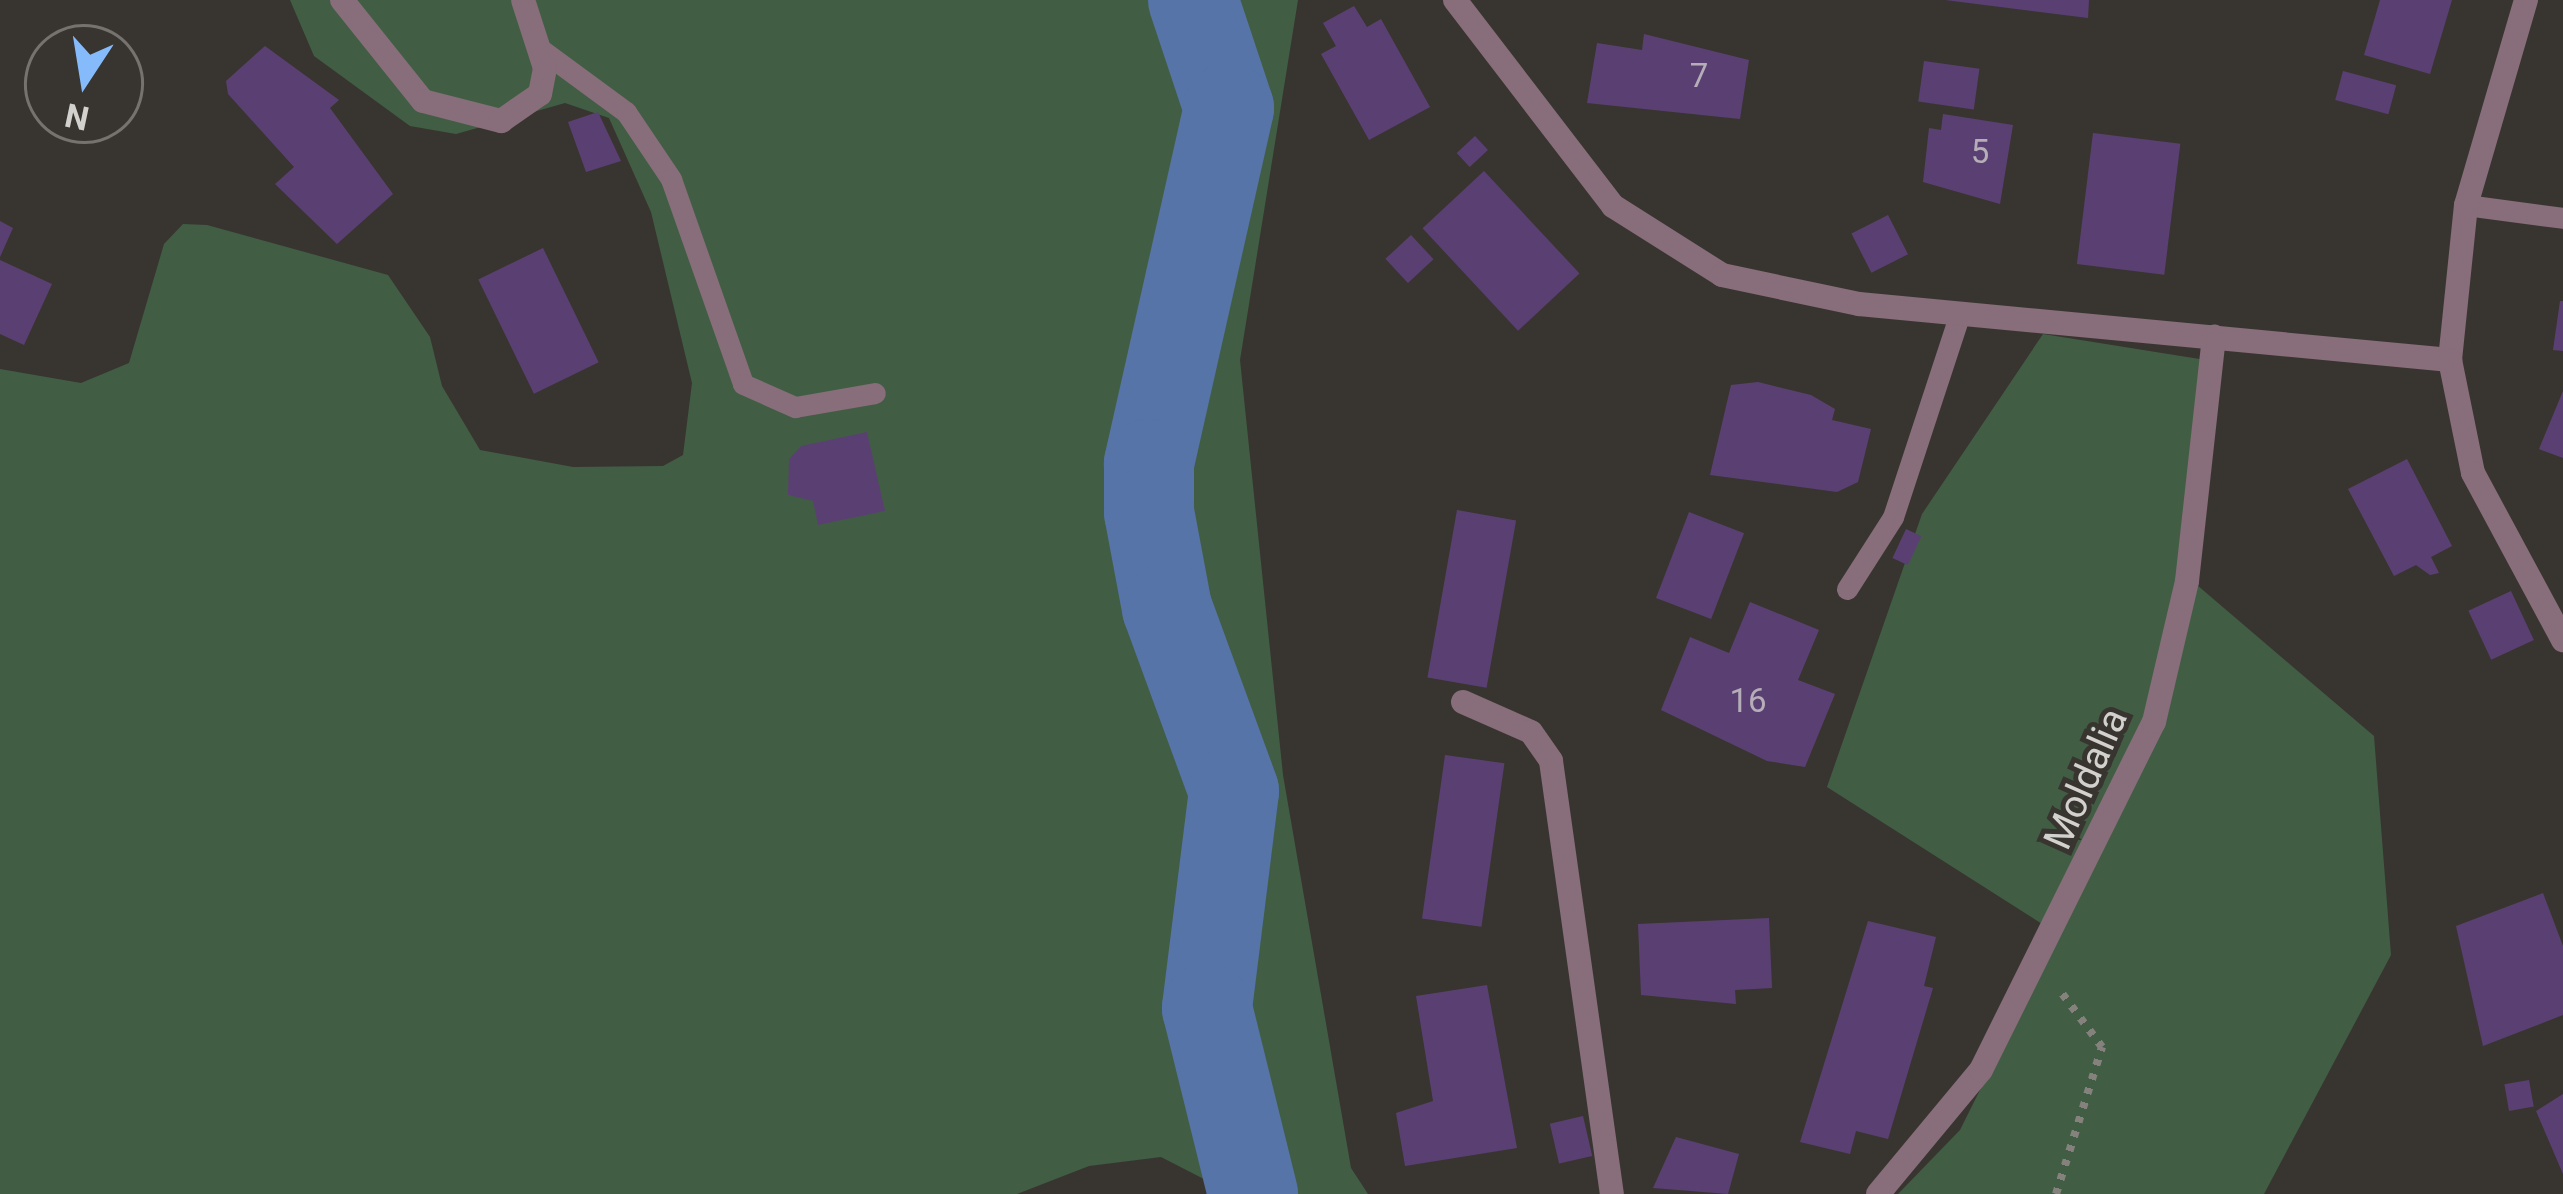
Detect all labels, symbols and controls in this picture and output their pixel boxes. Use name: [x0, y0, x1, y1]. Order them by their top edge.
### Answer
north arrow: [24, 24, 144, 144]
house number: 7: [1690, 56, 1708, 96]
text: N: [62, 95, 92, 138]
house number: 5: [1971, 132, 1989, 172]
house number: 16: [1729, 681, 1767, 721]
street label: Moldalia: [2034, 701, 2138, 857]

